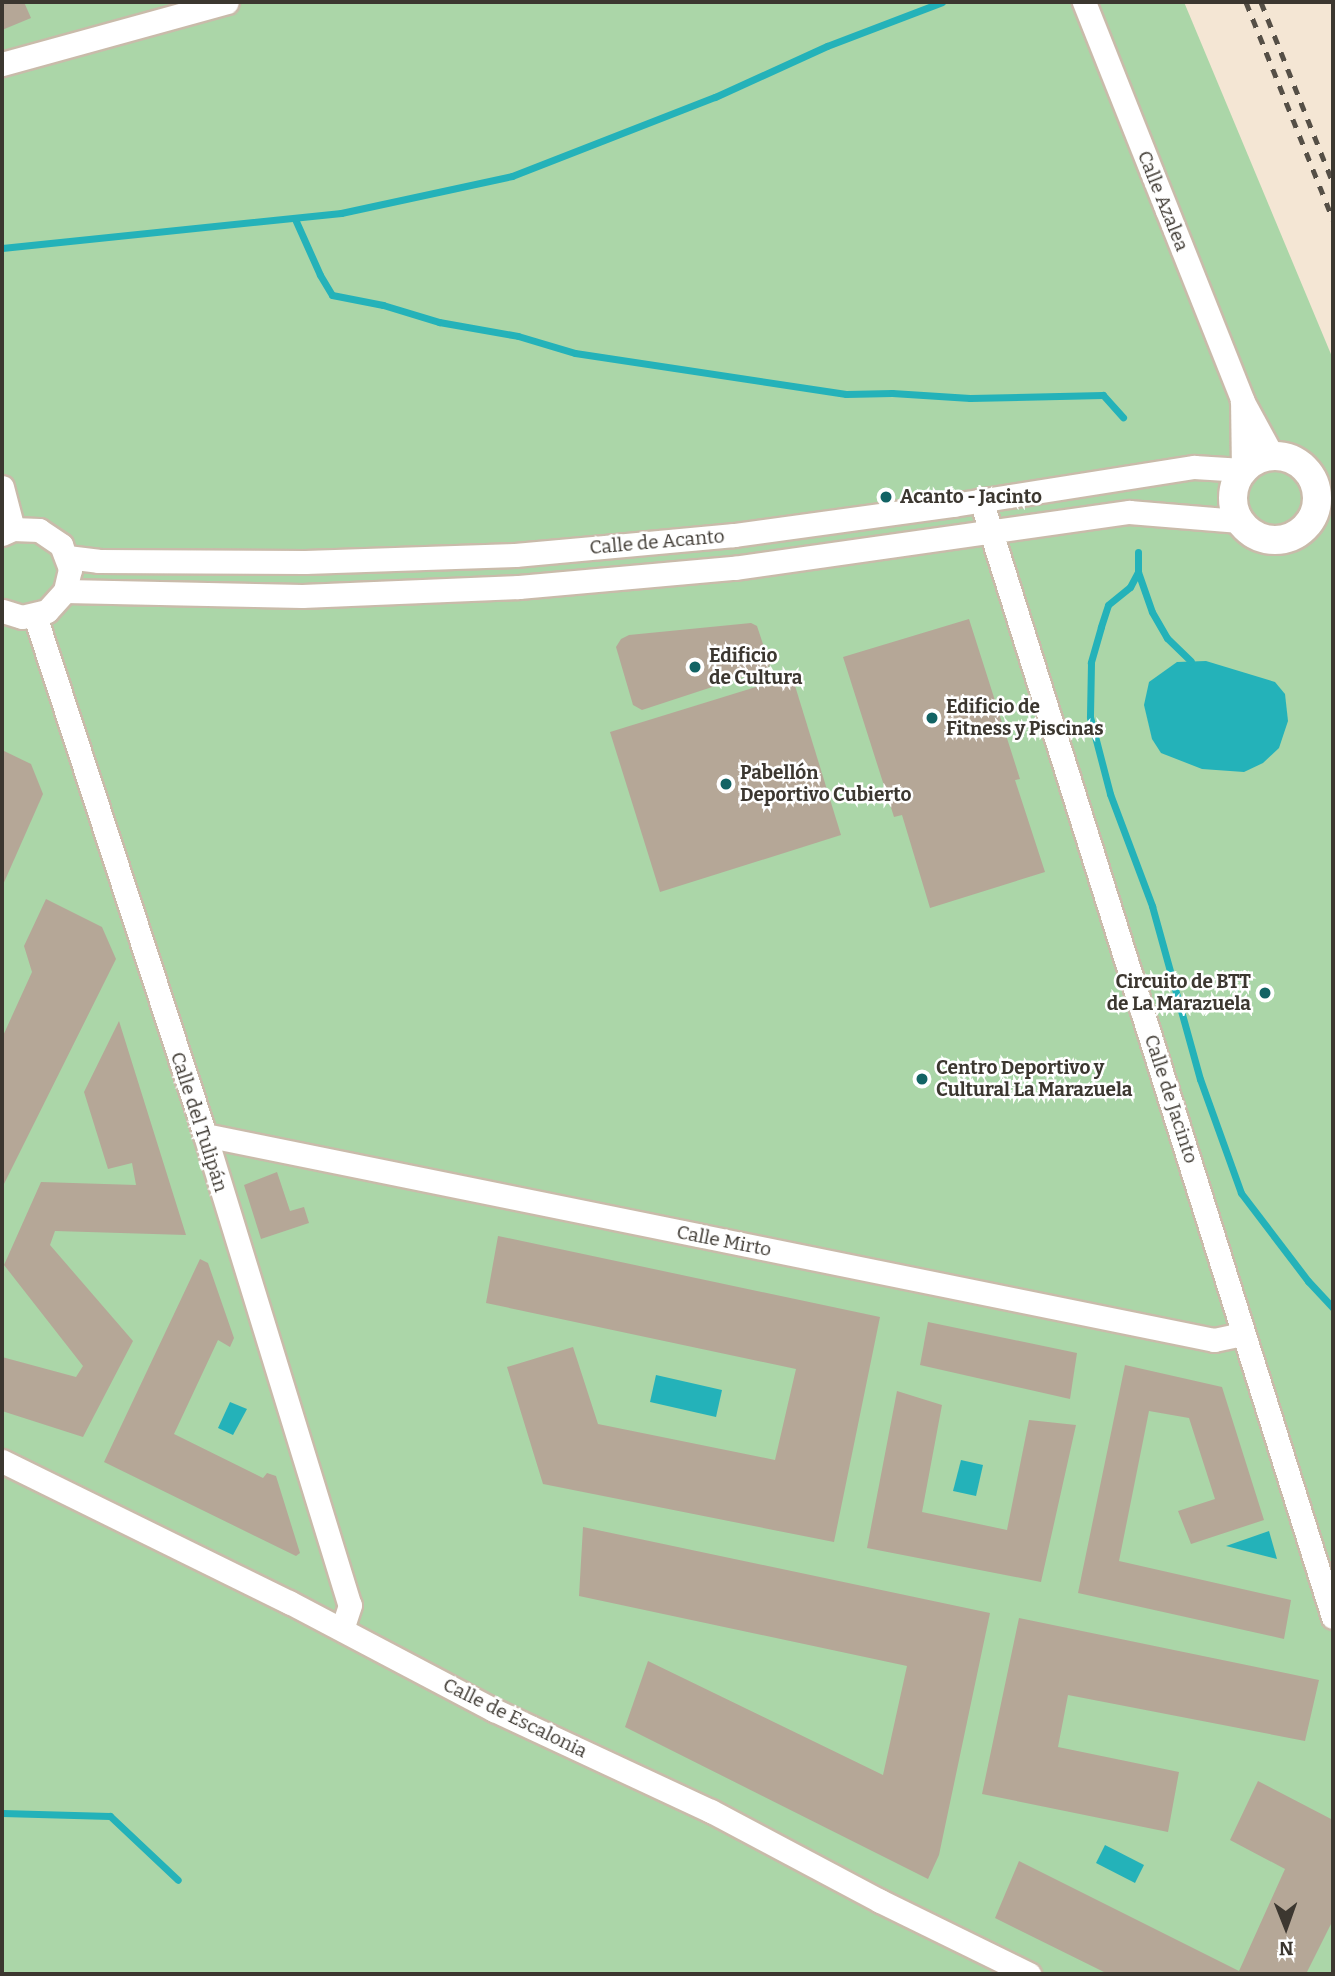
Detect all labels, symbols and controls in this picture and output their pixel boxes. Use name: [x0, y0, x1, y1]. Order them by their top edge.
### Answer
street label: Calle Azalea: [1133, 147, 1193, 255]
place label: Acanto - Jacinto: [900, 486, 1042, 508]
marker: Acanto - Jacinto: [878, 489, 894, 505]
street label: Calle de Acanto: [589, 525, 725, 559]
place label: Edificio de Cultura: [709, 645, 802, 689]
marker: Edificio de Cultura: [687, 659, 703, 675]
place label: Edificio de Fitness y Piscinas: [946, 696, 1104, 740]
marker: Edificio de Fitness y Piscinas: [924, 710, 940, 726]
place label: Pabellón Deportivo Cubierto: [740, 762, 911, 806]
marker: Pabellón Deportivo Cubierto: [718, 776, 734, 792]
place label: Circuito de BTT de La Marazuela: [1107, 971, 1251, 1015]
marker: Circuito de BTT de La Marazuela: [1257, 985, 1273, 1001]
street label: Calle de Jacinto: [1139, 1032, 1203, 1166]
street label: Calle del Tulipán: [166, 1049, 232, 1195]
place label: Centro Deportivo y Cultural La Marazuela: [936, 1057, 1132, 1101]
marker: Centro Deportivo y Cultural La Marazuela: [914, 1071, 930, 1087]
street label: Calle Mirto: [675, 1221, 773, 1261]
street label: Calle de Escalonia: [439, 1673, 591, 1763]
north arrow: [1251, 1892, 1321, 1962]
text: N: [1279, 1937, 1294, 1960]

